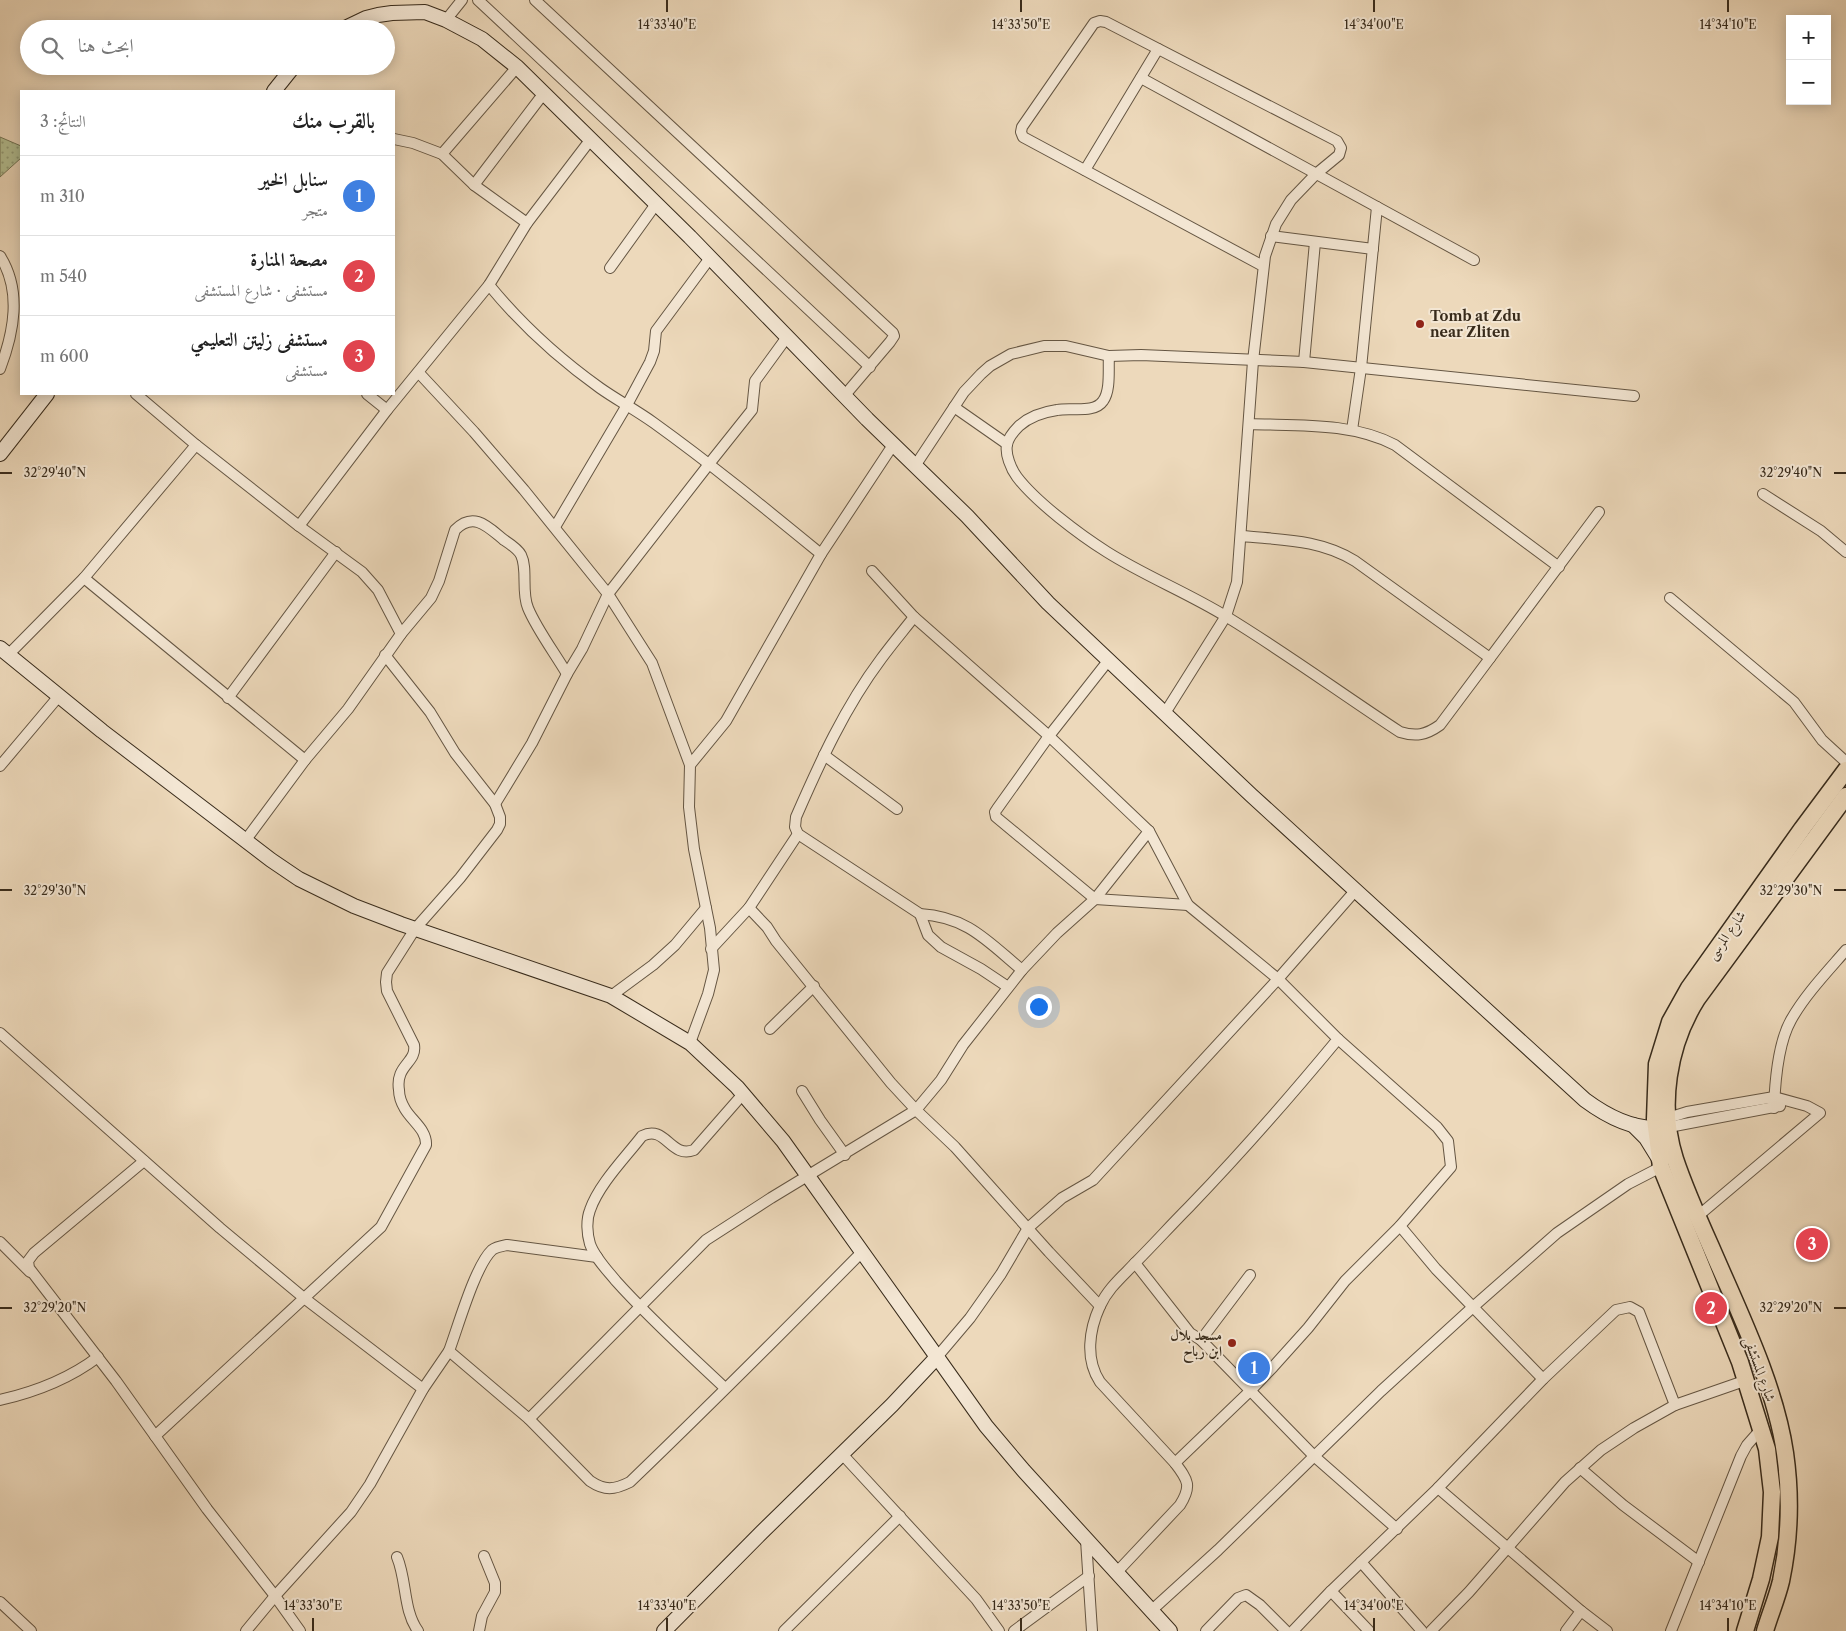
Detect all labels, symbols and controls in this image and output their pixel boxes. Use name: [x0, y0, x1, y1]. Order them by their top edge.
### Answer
map controls: [1786, 15, 1831, 105]
button: +: [1786, 15, 1831, 60]
text: 14°33'40"E: [638, 17, 696, 32]
text: 14°33'50"E: [992, 17, 1050, 32]
text: 14°34'00"E: [1344, 17, 1404, 32]
text: 14°34'10"E: [1699, 17, 1757, 32]
search box: [20, 20, 395, 75]
icon: search: [38, 34, 66, 62]
text: ابحث هنا: [78, 34, 134, 57]
button: −: [1786, 60, 1831, 105]
text: بالقرب منك: [292, 108, 375, 133]
text: النتائج: 3: [40, 111, 86, 131]
text: سنابل الخير: [259, 168, 328, 191]
text: 310 m: [40, 186, 85, 206]
text: 1: [355, 186, 363, 206]
text: متجر: [303, 200, 328, 220]
text: مصحة المنارة: [250, 248, 328, 271]
text: 540 m: [40, 266, 87, 286]
text: 2: [354, 266, 364, 286]
text: مستشفى · شارع المستشفى: [195, 280, 328, 300]
place label: Tomb at Zdu near Zliten: [1430, 307, 1521, 341]
marker: Tomb at Zdu near Zliten: [1414, 318, 1426, 330]
text: مستشفى زليتن التعليمي: [190, 328, 328, 351]
text: 600 m: [40, 346, 89, 366]
text: 3: [354, 346, 364, 366]
text: مستشفى: [285, 360, 328, 380]
text: 32°29'40"N: [24, 465, 86, 480]
text: 32°29'40"N: [1760, 465, 1822, 480]
text: 32°29'30"N: [24, 883, 86, 898]
text: 32°29'30"N: [1760, 883, 1822, 898]
street label: شارع المرسى: [1703, 907, 1752, 965]
your location: [1026, 994, 1052, 1020]
pin: 3: [1796, 1225, 1828, 1263]
pin: 2: [1695, 1289, 1727, 1327]
text: 32°29'20"N: [24, 1300, 87, 1315]
text: 32°29'20"N: [1760, 1300, 1823, 1315]
place label: مسجد بلال ابن رباح: [1170, 1326, 1222, 1364]
street label: شارع المستشفى: [1737, 1334, 1780, 1405]
marker: مسجد بلال ابن رباح: [1226, 1337, 1238, 1349]
pin: 1: [1238, 1349, 1270, 1387]
text: 14°33'30"E: [284, 1598, 342, 1613]
text: 14°33'40"E: [638, 1598, 696, 1613]
text: 14°33'50"E: [992, 1598, 1050, 1613]
text: 14°34'00"E: [1344, 1598, 1404, 1613]
text: 14°34'10"E: [1699, 1598, 1757, 1613]

